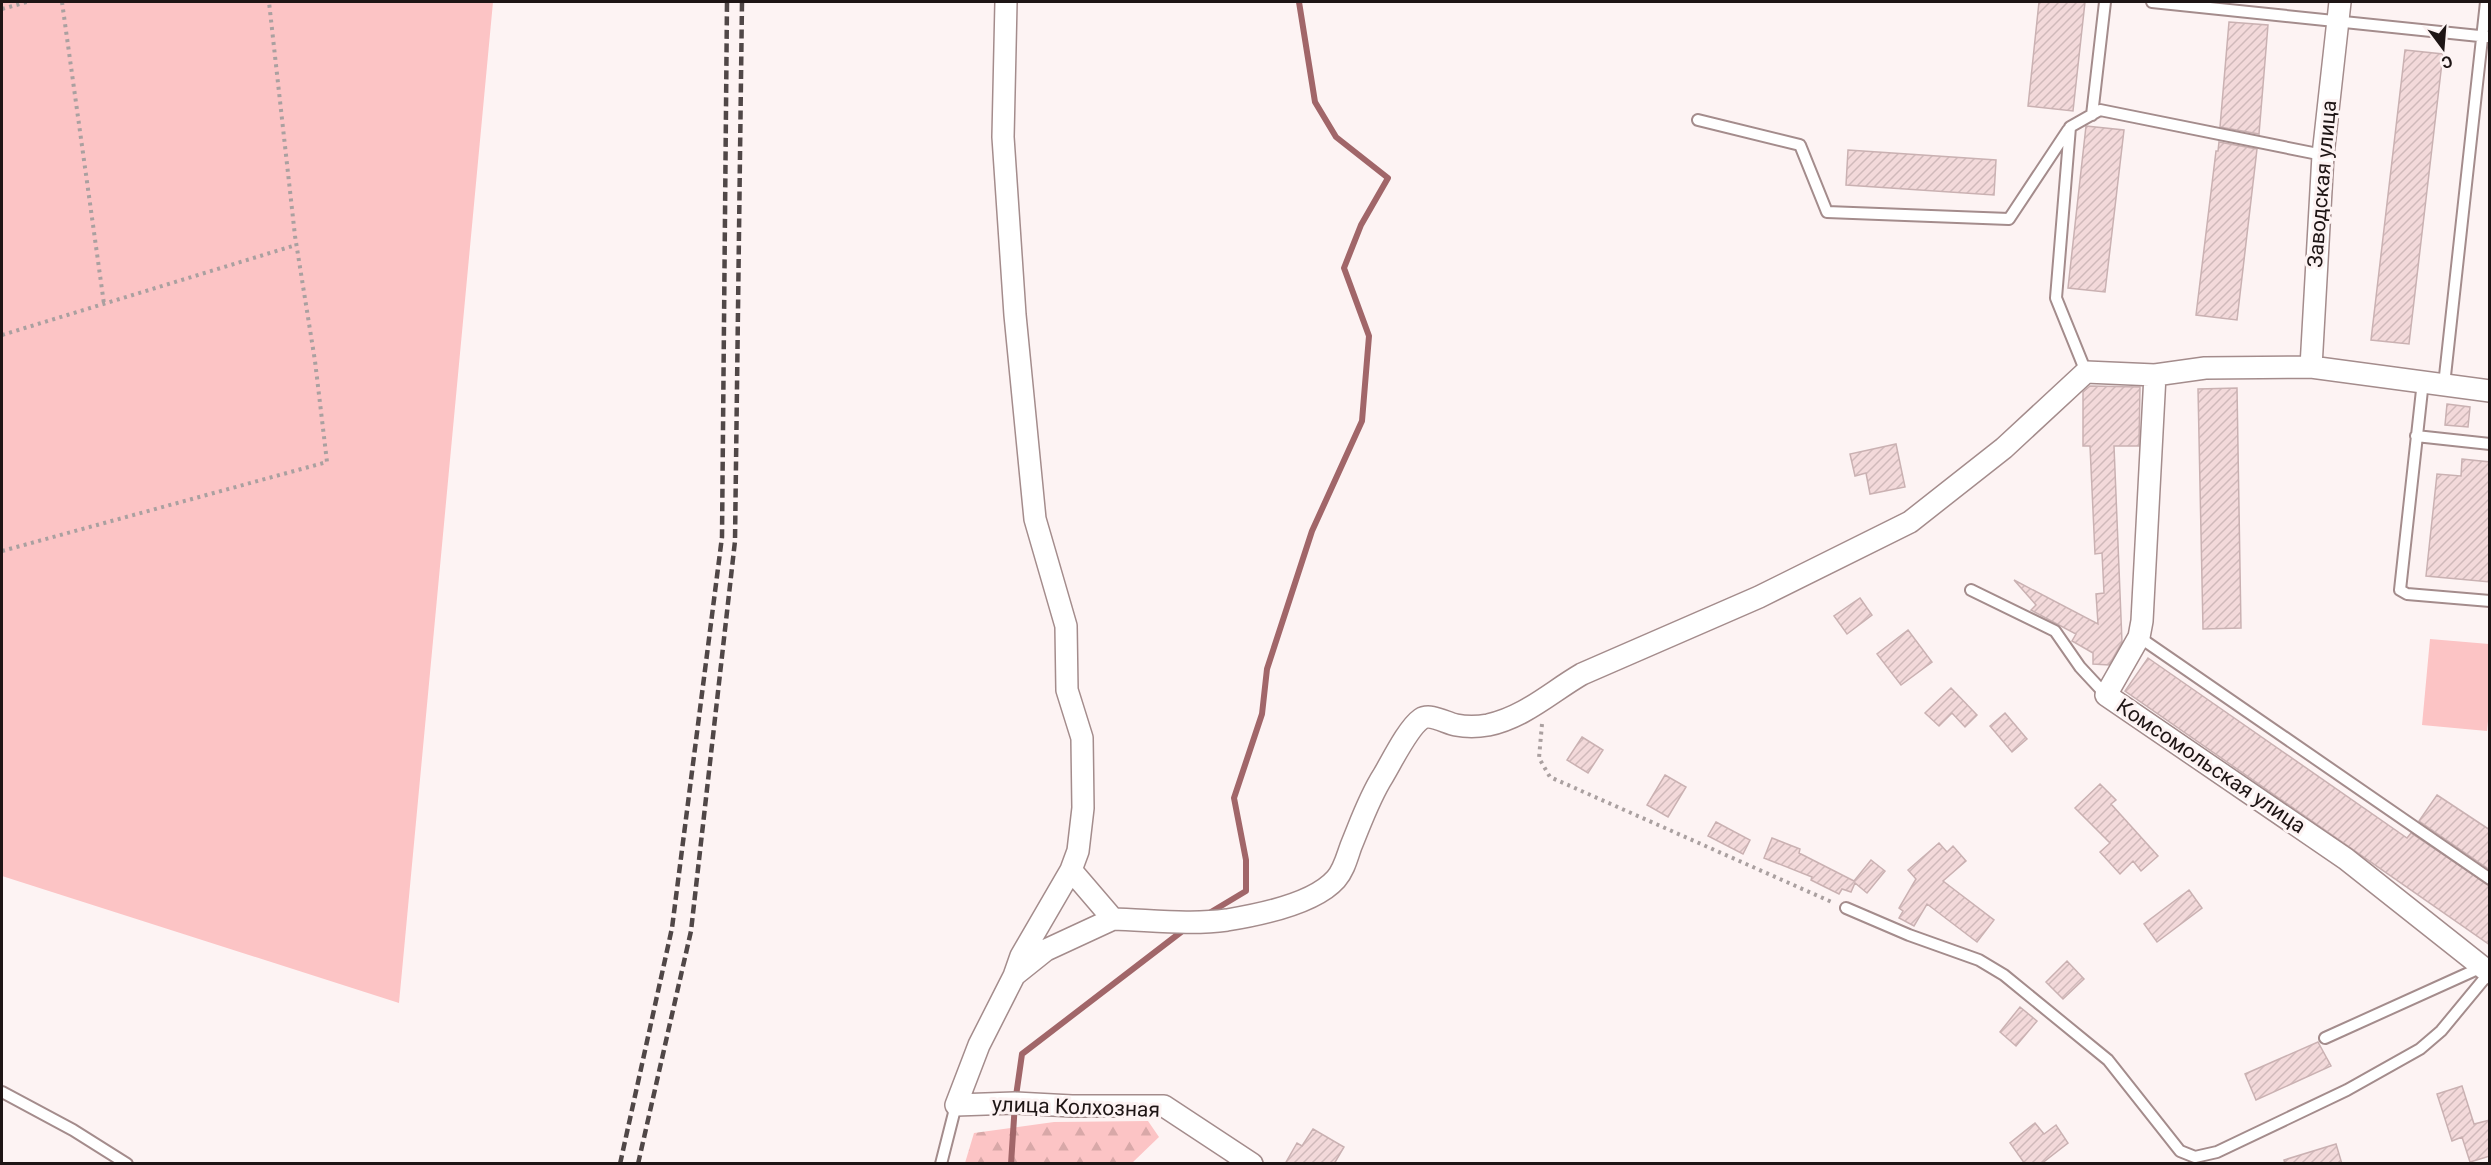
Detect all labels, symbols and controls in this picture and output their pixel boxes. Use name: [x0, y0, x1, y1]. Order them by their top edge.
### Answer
north arrow: [2413, 18, 2473, 78]
text: С: [2439, 51, 2455, 73]
street label: Заводская улица: [2303, 99, 2341, 269]
street label: Комсомольская улица: [2112, 694, 2310, 838]
street label: улица Колхозная: [992, 1092, 1160, 1122]

